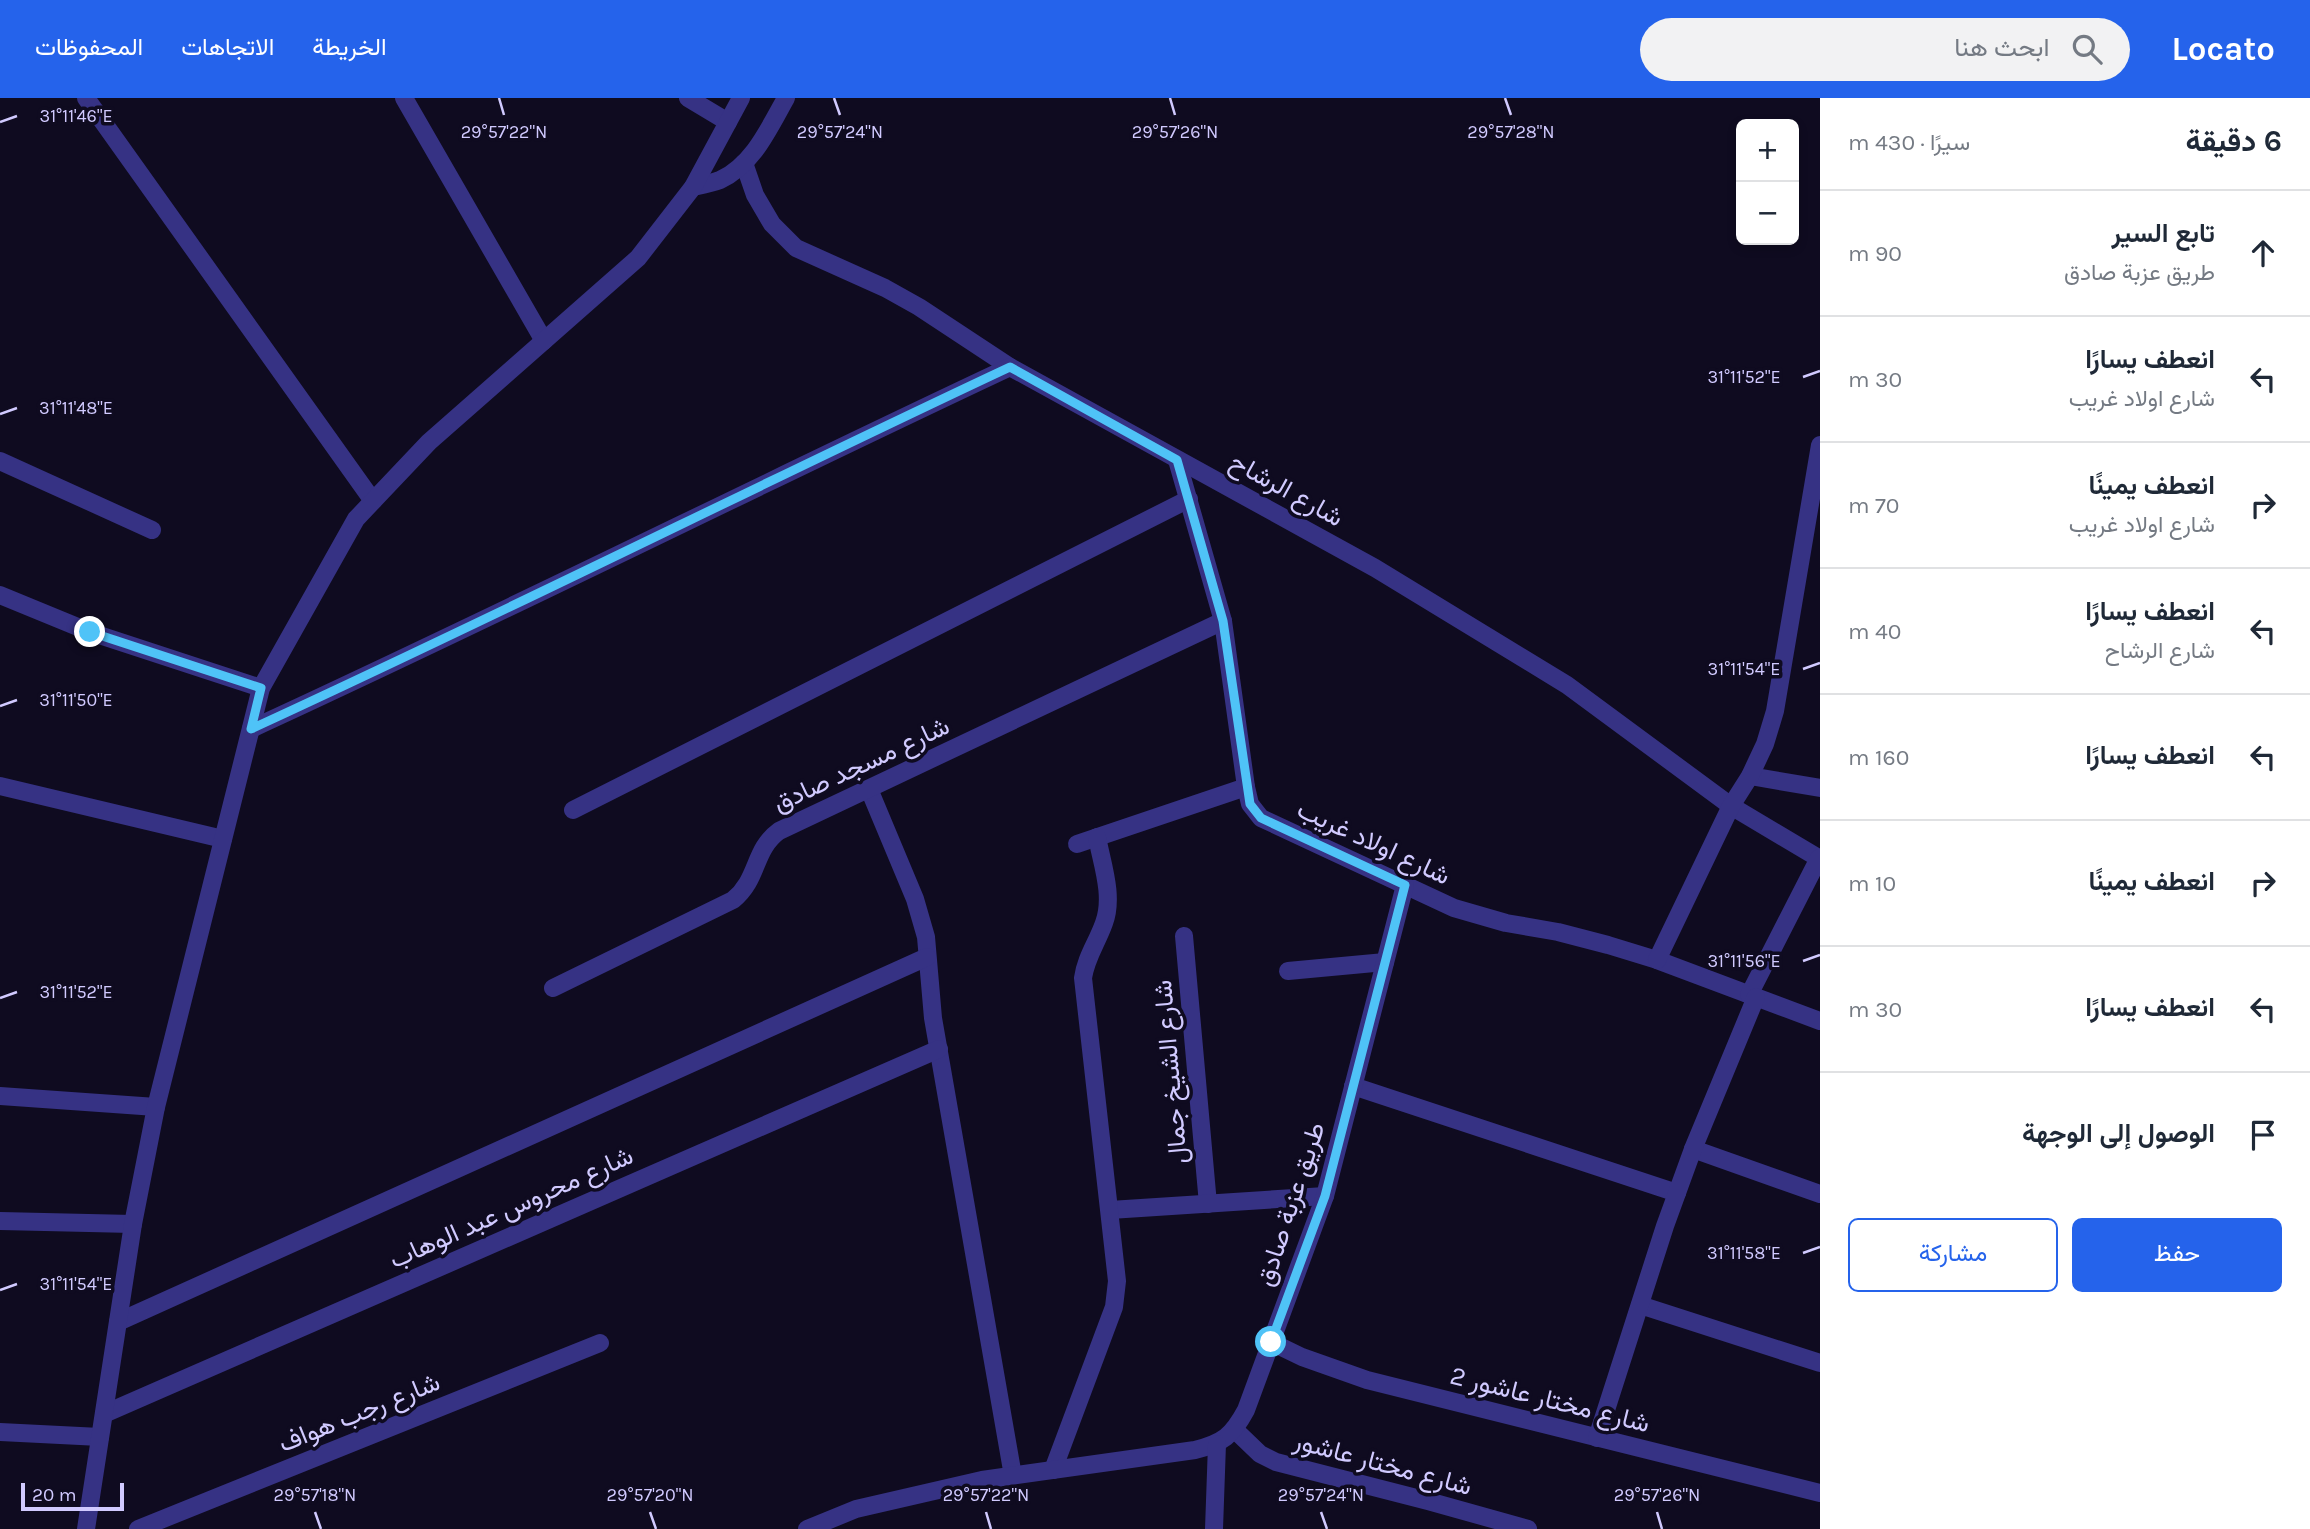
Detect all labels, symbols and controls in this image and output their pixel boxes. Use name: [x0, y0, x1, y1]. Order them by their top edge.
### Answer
search box: [1640, 18, 2130, 81]
icon: search: [2068, 30, 2106, 68]
text: Locato: [2172, 30, 2275, 68]
text: ابحث هنا: [1954, 32, 2050, 63]
text: المحفوظات: [35, 33, 143, 61]
text: الاتجاهات: [181, 33, 274, 61]
text: الخريطة: [312, 33, 387, 61]
text: 31°11'46"E: [40, 105, 113, 127]
map controls: [1736, 119, 1799, 245]
button: +: [1736, 119, 1799, 182]
text: 29°57'22"N: [461, 121, 547, 143]
text: 29°57'24"N: [797, 121, 883, 143]
text: 29°57'26"N: [1132, 121, 1218, 143]
text: 29°57'28"N: [1467, 121, 1555, 143]
text: 6 دقيقة: [2185, 123, 2282, 159]
text: سيرًا · 430 m: [1848, 129, 1970, 156]
button: −: [1736, 182, 1799, 245]
text: تابع السير: [2111, 218, 2215, 249]
icon: ahead: [2244, 234, 2282, 272]
text: 90 m: [1848, 240, 1902, 267]
text: طريق عزبة صادق: [2064, 259, 2215, 286]
text: انعطف يسارًا: [2085, 344, 2215, 375]
icon: left: [2244, 360, 2282, 398]
text: 31°11'52"E: [1707, 366, 1781, 388]
text: 30 m: [1848, 366, 1902, 393]
text: شارع اولاد غريب: [2069, 385, 2215, 412]
text: 31°11'48"E: [39, 397, 113, 419]
street label: شارع الرشاح: [1224, 446, 1349, 535]
text: انعطف يمينًا: [2089, 470, 2215, 501]
icon: right: [2244, 486, 2282, 524]
text: 70 m: [1848, 492, 1899, 519]
text: شارع اولاد غريب: [2069, 511, 2215, 538]
text: انعطف يسارًا: [2085, 596, 2215, 627]
icon: left: [2244, 612, 2282, 650]
route end: [74, 616, 105, 647]
text: 40 m: [1848, 618, 1902, 645]
text: شارع الرشاح: [2105, 637, 2215, 664]
text: 31°11'54"E: [1708, 658, 1780, 680]
text: 31°11'50"E: [39, 689, 113, 711]
street label: شارع مسجد صادق: [768, 710, 955, 821]
icon: left: [2244, 738, 2282, 776]
text: انعطف يسارًا: [2085, 740, 2215, 771]
text: 160 m: [1848, 744, 1909, 771]
street label: شارع اولاد غريب: [1291, 793, 1455, 893]
icon: right: [2244, 864, 2282, 902]
text: انعطف يمينًا: [2089, 866, 2215, 897]
text: 10 m: [1848, 870, 1896, 897]
text: 31°11'56"E: [1707, 950, 1781, 972]
street label: شارع الشيخ جمال: [1147, 978, 1196, 1165]
text: 31°11'52"E: [39, 981, 113, 1003]
icon: left: [2244, 990, 2282, 1028]
text: انعطف يسارًا: [2085, 992, 2215, 1023]
text: 30 m: [1848, 996, 1902, 1023]
icon: arrive: [2244, 1116, 2282, 1154]
street label: طريق عزبة صادق: [1249, 1118, 1332, 1290]
text: الوصول إلى الوجهة: [2022, 1118, 2215, 1149]
street label: شارع محروس عبد الوهاب: [385, 1140, 639, 1277]
button: مشاركة: [1848, 1218, 2058, 1292]
button: حفظ: [2072, 1218, 2282, 1292]
text: 31°11'58"E: [1707, 1242, 1781, 1264]
text: 31°11'54"E: [40, 1273, 112, 1295]
route start: [1255, 1326, 1286, 1357]
street label: شارع مختار عاشور 2: [1446, 1360, 1653, 1441]
street label: شارع رجب هواف: [274, 1366, 445, 1461]
street label: شارع مختار عاشور: [1289, 1425, 1475, 1504]
scale bar: [21, 1480, 124, 1512]
text: 20 m: [32, 1484, 77, 1506]
text: 29°57'18"N: [274, 1484, 356, 1506]
text: 29°57'20"N: [607, 1484, 693, 1506]
text: 29°57'22"N: [943, 1484, 1029, 1506]
text: 29°57'24"N: [1278, 1484, 1364, 1506]
text: 29°57'26"N: [1614, 1484, 1700, 1506]

